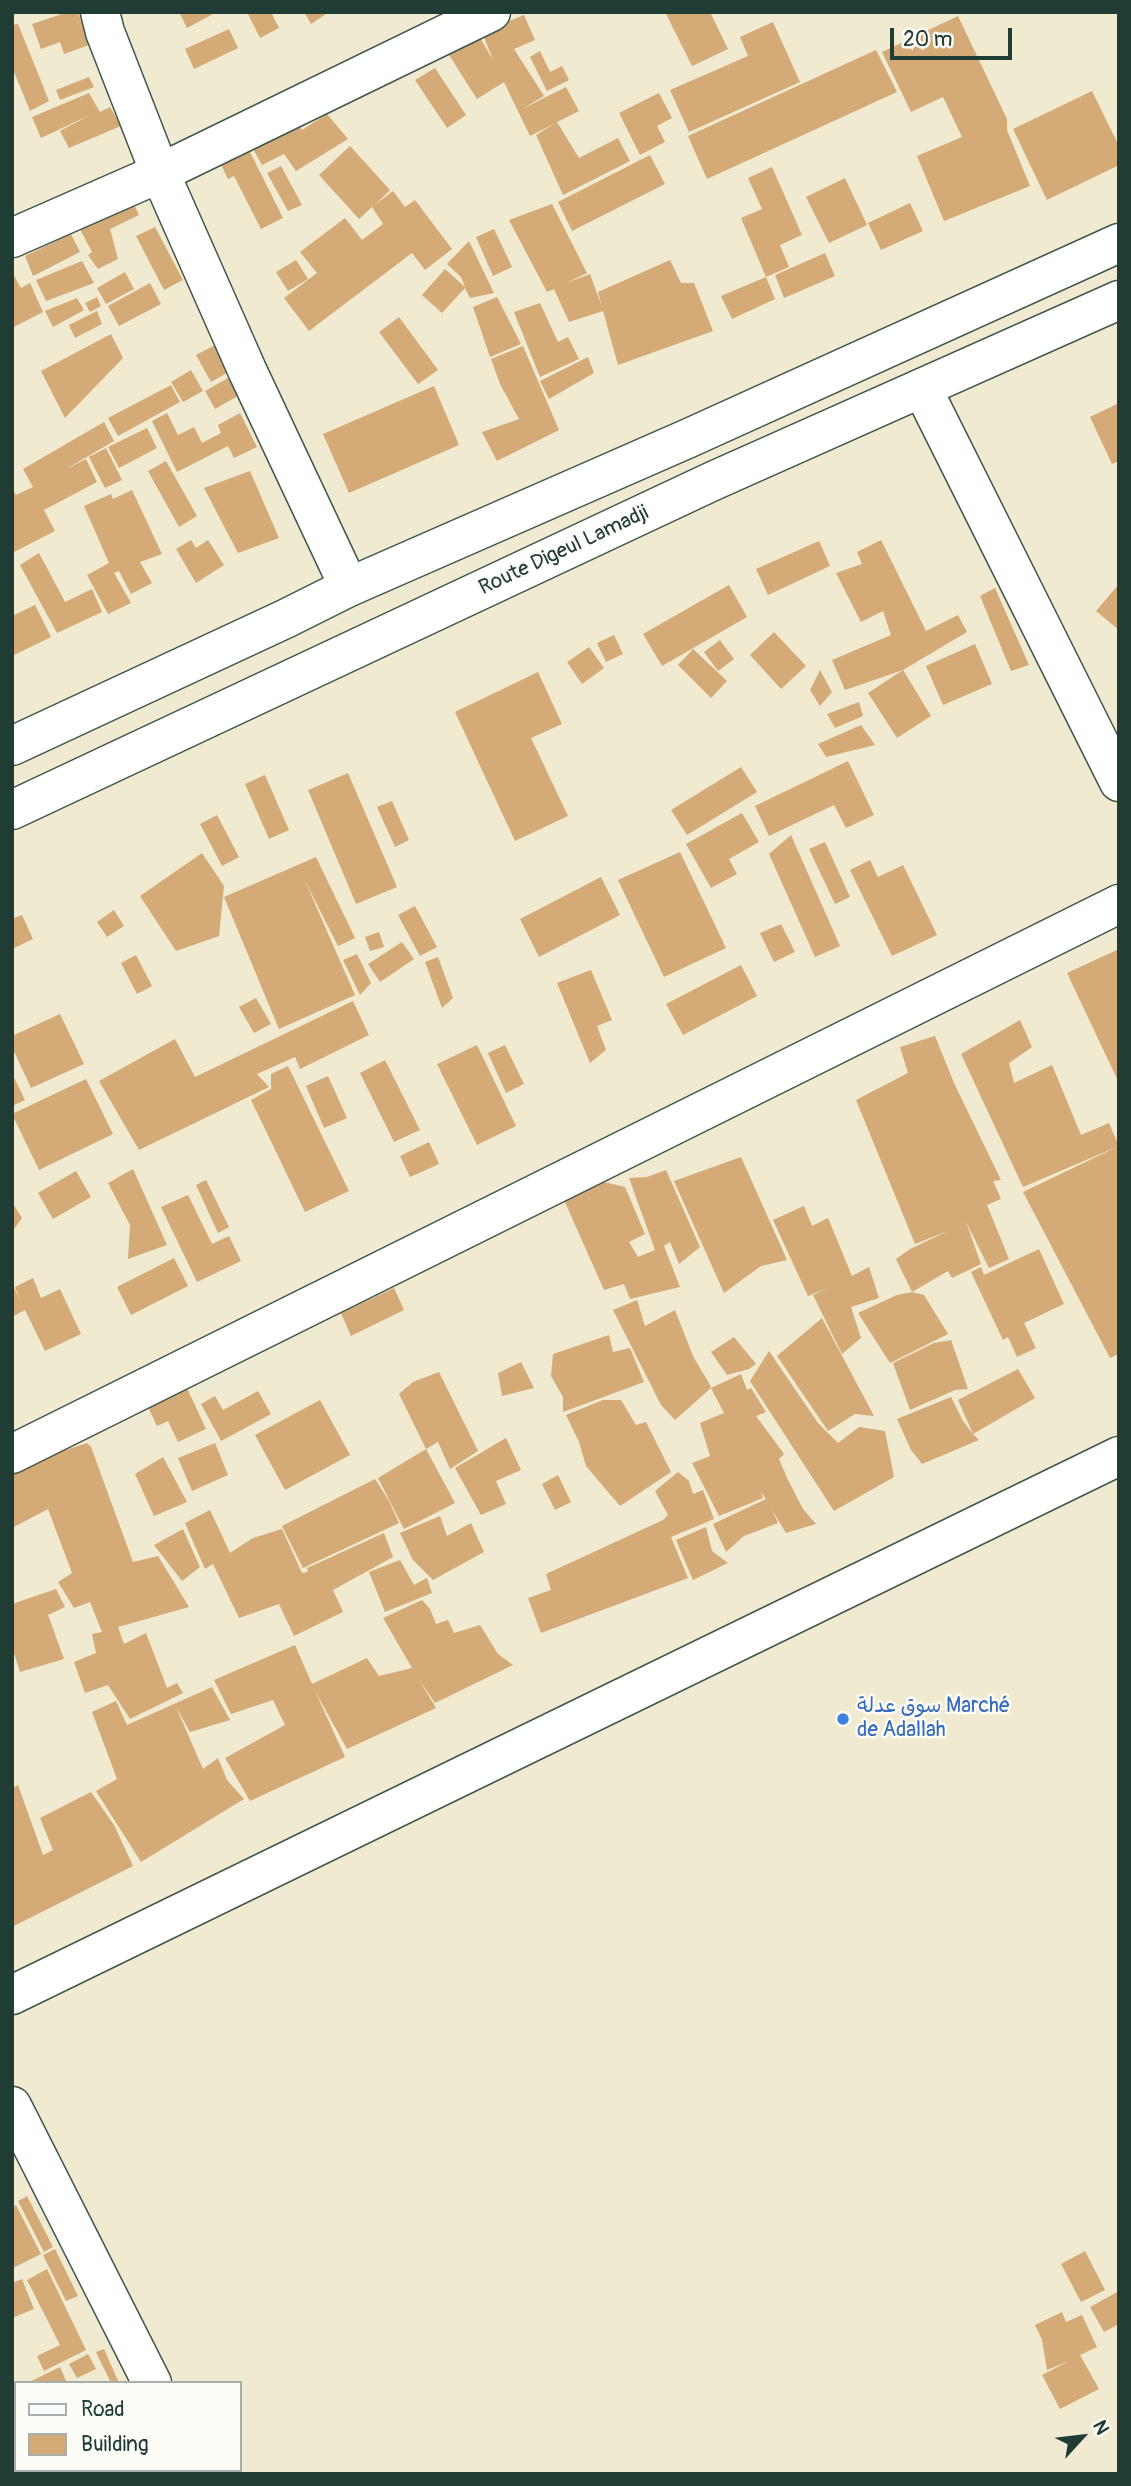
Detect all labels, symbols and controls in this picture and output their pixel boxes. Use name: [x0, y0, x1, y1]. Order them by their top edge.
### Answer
scale bar: [893, 14, 1016, 58]
text: 20 m: [903, 26, 952, 53]
street label: Route Digeul Lamadji: [475, 501, 653, 601]
place label: سوق عدلة Marché de Adallah: [857, 1694, 1010, 1744]
marker: سوق عدلة Marché de Adallah: [835, 1711, 851, 1727]
legend: [14, 2381, 242, 2472]
text: Road: [81, 2396, 125, 2423]
north arrow: [1047, 2402, 1117, 2472]
text: N: [1087, 2416, 1114, 2439]
text: Building: [81, 2431, 148, 2458]

